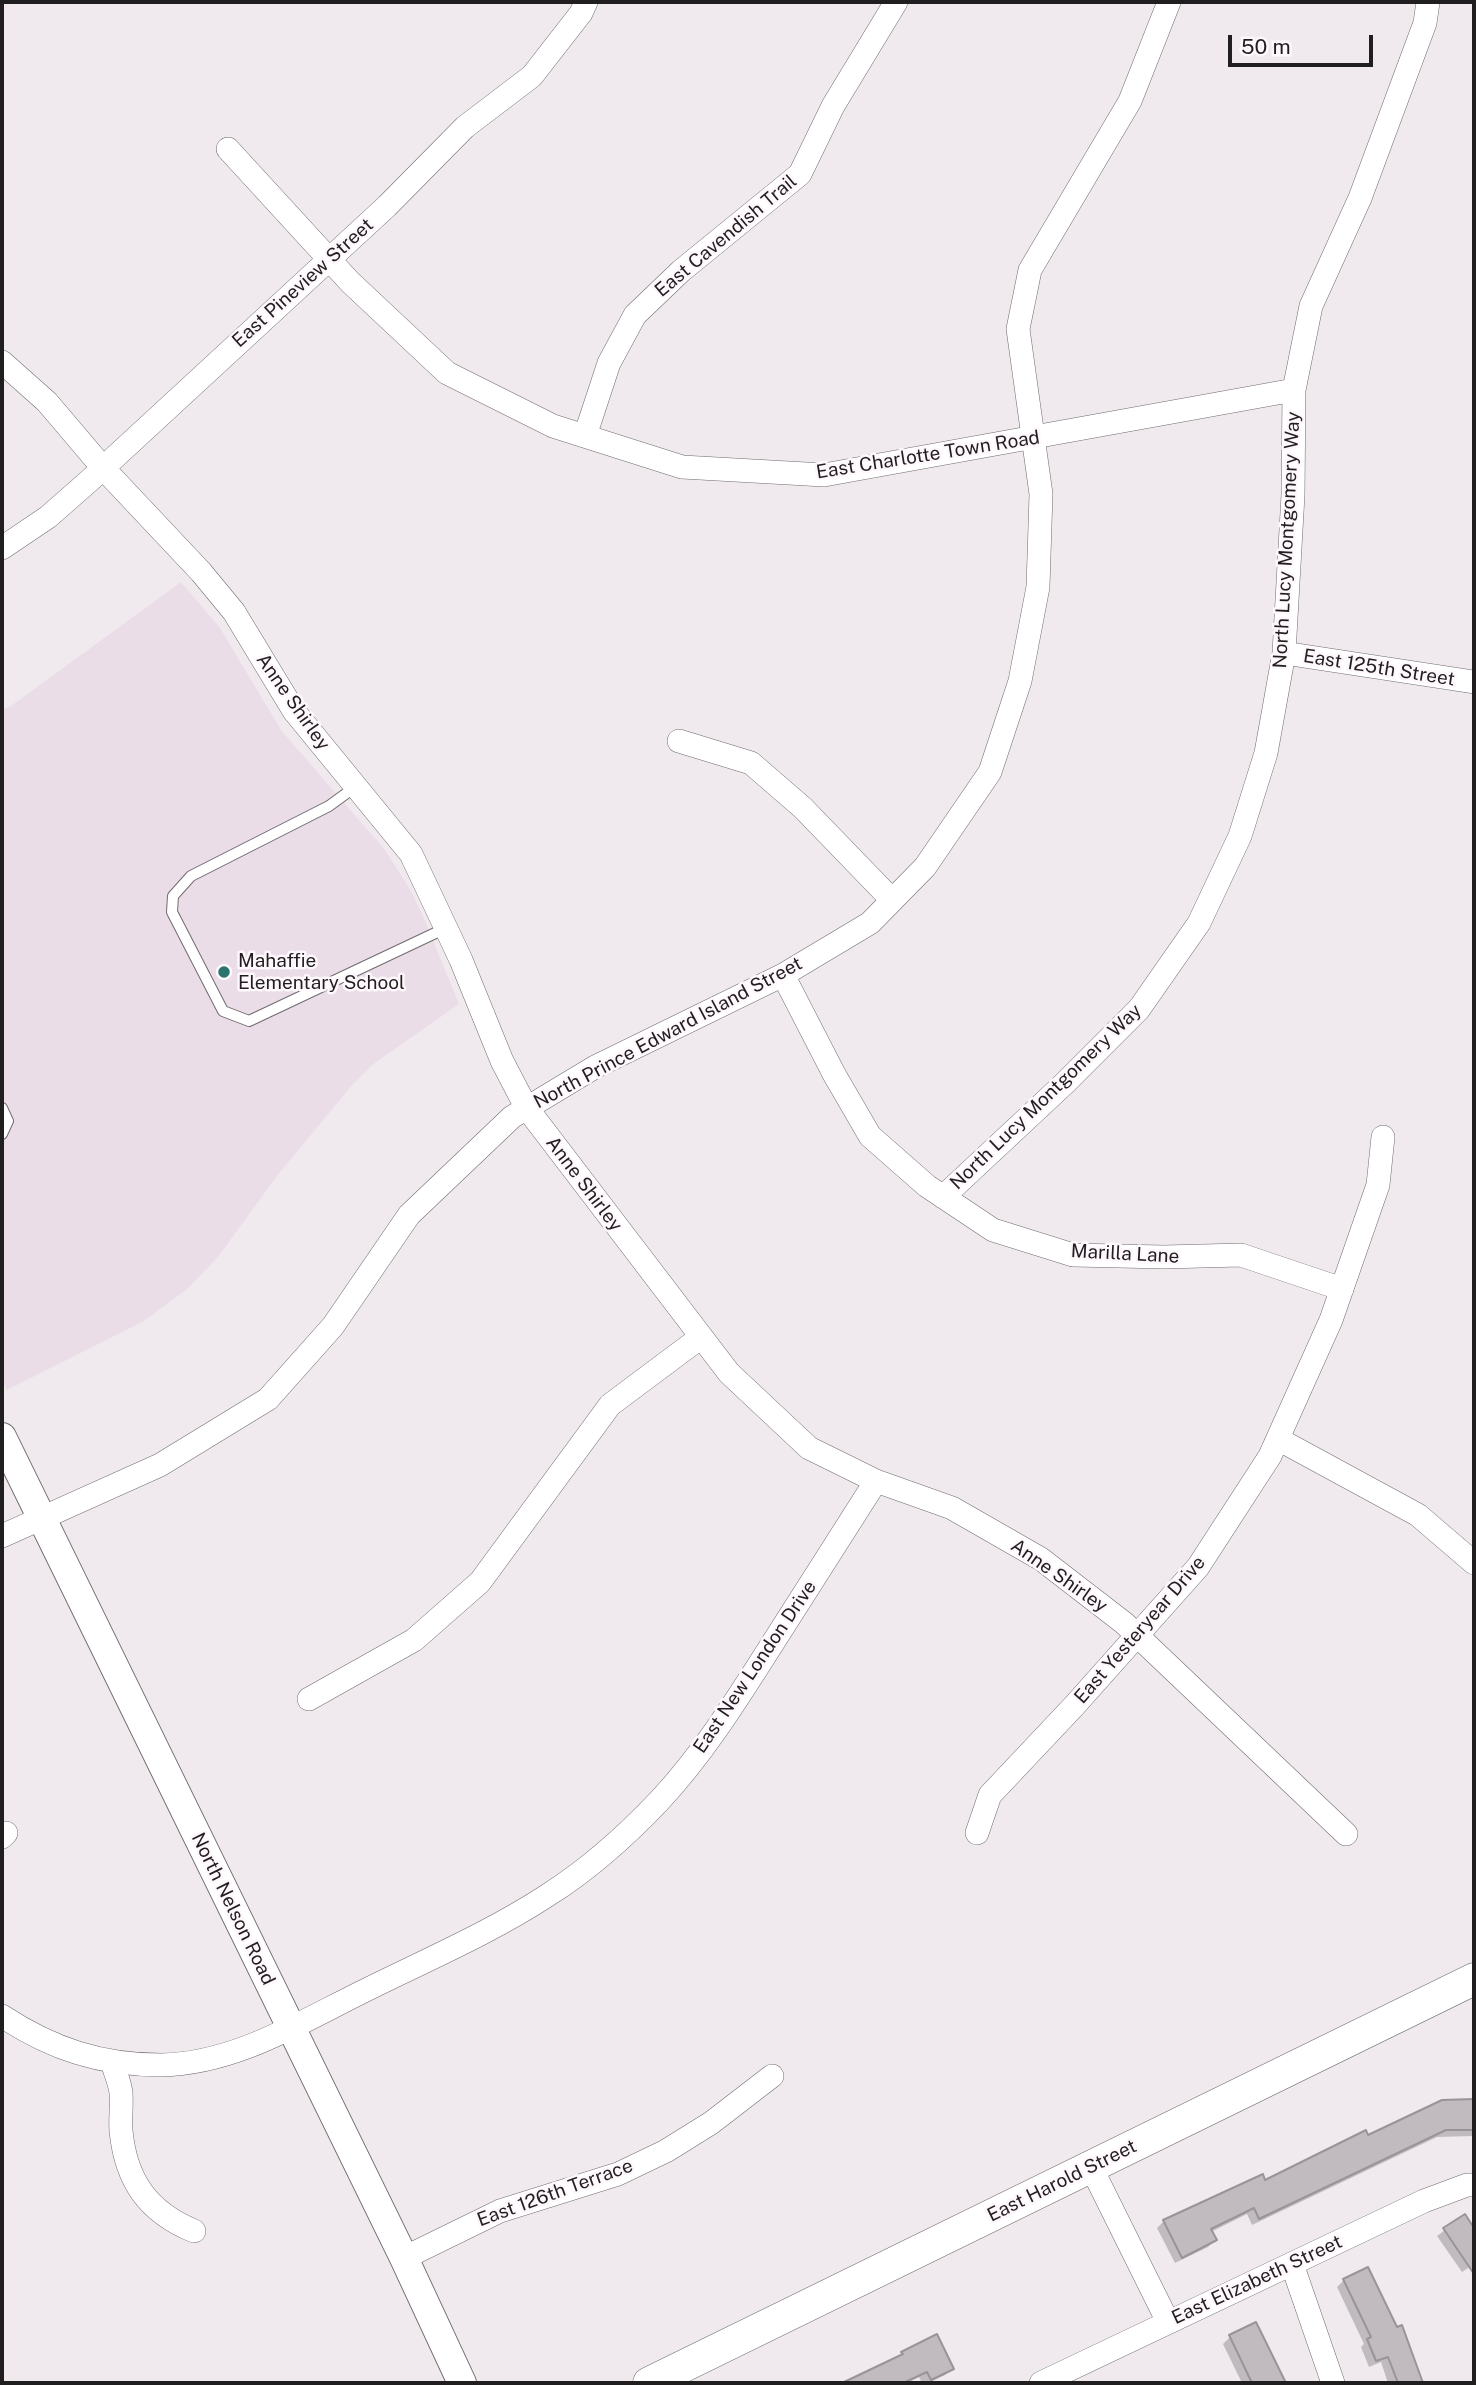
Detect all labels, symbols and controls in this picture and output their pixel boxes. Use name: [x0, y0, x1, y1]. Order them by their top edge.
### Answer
scale bar: [1231, 21, 1376, 65]
text: 50 m: [1241, 34, 1291, 59]
street label: East Cavendish Trail: [651, 170, 801, 302]
street label: East Pineview Street: [228, 214, 378, 352]
street label: North Lucy Montgomery Way: [1269, 411, 1305, 669]
street label: East Charlotte Town Road: [815, 426, 1041, 484]
street label: East 125th Street: [1302, 645, 1456, 691]
street label: Anne Shirley: [251, 649, 335, 755]
place label: Mahaffie Elementary School: [238, 950, 405, 994]
street label: North Prince Edward Island Street: [530, 952, 806, 1114]
marker: Mahaffie Elementary School: [216, 964, 232, 980]
street label: North Lucy Montgomery Way: [946, 999, 1146, 1195]
street label: Anne Shirley: [541, 1132, 627, 1236]
street label: Marilla Lane: [1070, 1240, 1180, 1268]
street label: Anne Shirley: [1006, 1534, 1112, 1618]
street label: East Yesteryear Drive: [1070, 1552, 1210, 1708]
street label: East New London Drive: [689, 1576, 821, 1758]
street label: North Nelson Road: [186, 1829, 280, 1989]
street label: East Harold Street: [984, 2135, 1140, 2227]
street label: East 126th Terrace: [474, 2154, 636, 2232]
street label: East Elizabeth Street: [1168, 2231, 1346, 2329]

